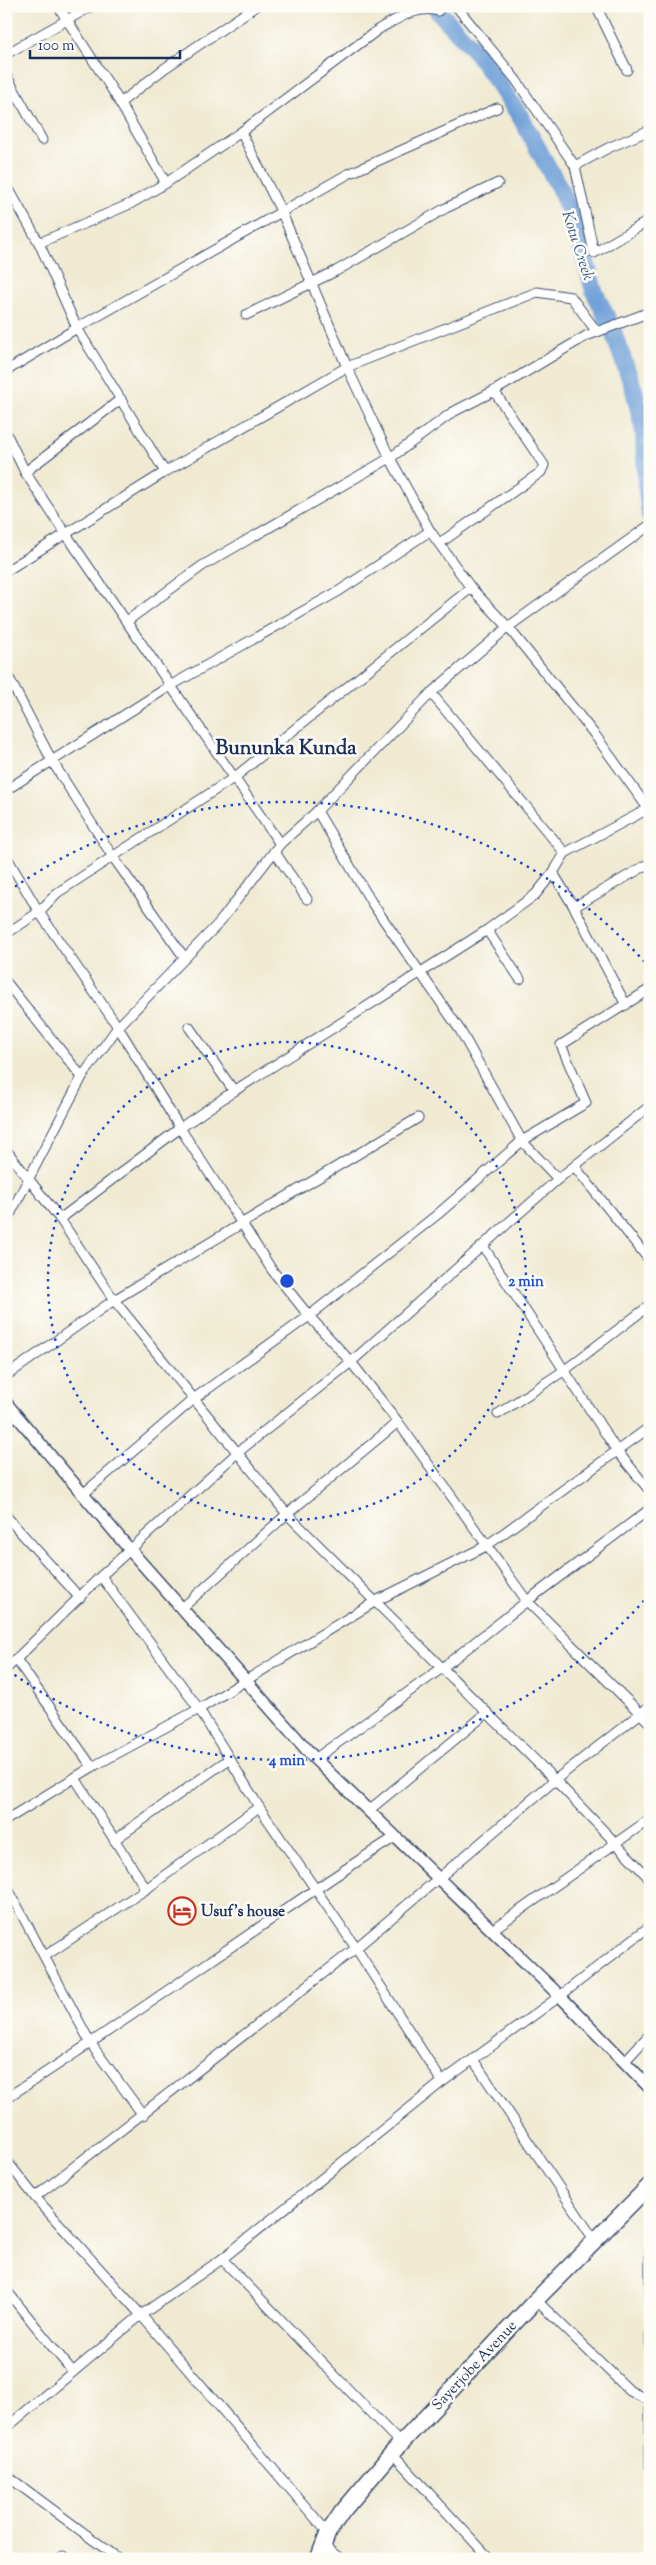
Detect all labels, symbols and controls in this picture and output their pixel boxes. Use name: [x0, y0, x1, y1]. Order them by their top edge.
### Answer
scale bar: [30, 28, 180, 60]
text: 100 m: [38, 36, 75, 57]
water label: Kotu Creek: [555, 208, 599, 284]
district label: Bununka Kunda: [216, 735, 357, 764]
centre of rings: [278, 1272, 296, 1290]
text: 2 min: [508, 1272, 544, 1293]
text: 4 min: [268, 1751, 305, 1772]
hotel icon: Usuf's house: [167, 1896, 197, 1926]
place label: Usuf's house: [201, 1902, 285, 1923]
street label: Sayerjobe Avenue: [428, 2316, 522, 2416]

